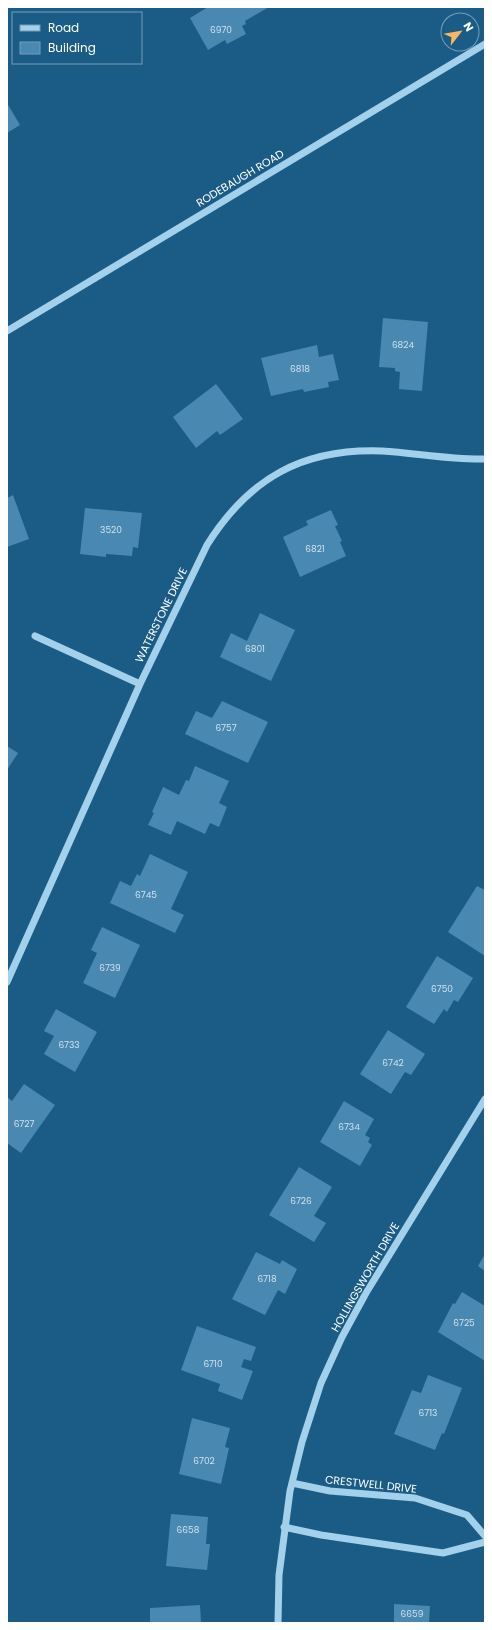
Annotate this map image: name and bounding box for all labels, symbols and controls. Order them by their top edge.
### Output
legend [12,12,142,64]
north arrow [440,12,480,52]
text: Road [48,19,79,36]
text: N [460,19,478,35]
house number: 6970 [210,24,232,36]
text: Building [48,39,96,56]
street label: RODEBAUGH ROAD [193,145,287,211]
house number: 6824 [392,339,414,351]
house number: 6818 [290,363,310,375]
house number: 3520 [100,524,122,536]
house number: 6821 [305,543,325,555]
street label: WATERSTONE DRIVE [131,565,191,665]
house number: 6801 [245,643,265,655]
house number: 6757 [215,722,237,734]
house number: 6745 [135,889,157,901]
house number: 6739 [99,962,121,974]
house number: 6750 [431,983,453,995]
house number: 6733 [58,1039,80,1051]
house number: 6742 [382,1057,404,1069]
house number: 6727 [14,1118,34,1130]
house number: 6734 [338,1121,360,1133]
house number: 6726 [290,1195,312,1207]
street label: HOLLINGSWORTH DRIVE [327,1219,403,1335]
house number: 6718 [257,1273,277,1285]
house number: 6725 [453,1317,475,1329]
house number: 6710 [203,1358,223,1370]
house number: 6713 [419,1407,437,1419]
house number: 6702 [193,1455,215,1467]
street label: CRESTWELL DRIVE [324,1471,418,1497]
house number: 6658 [177,1524,200,1536]
house number: 6659 [401,1608,424,1620]

